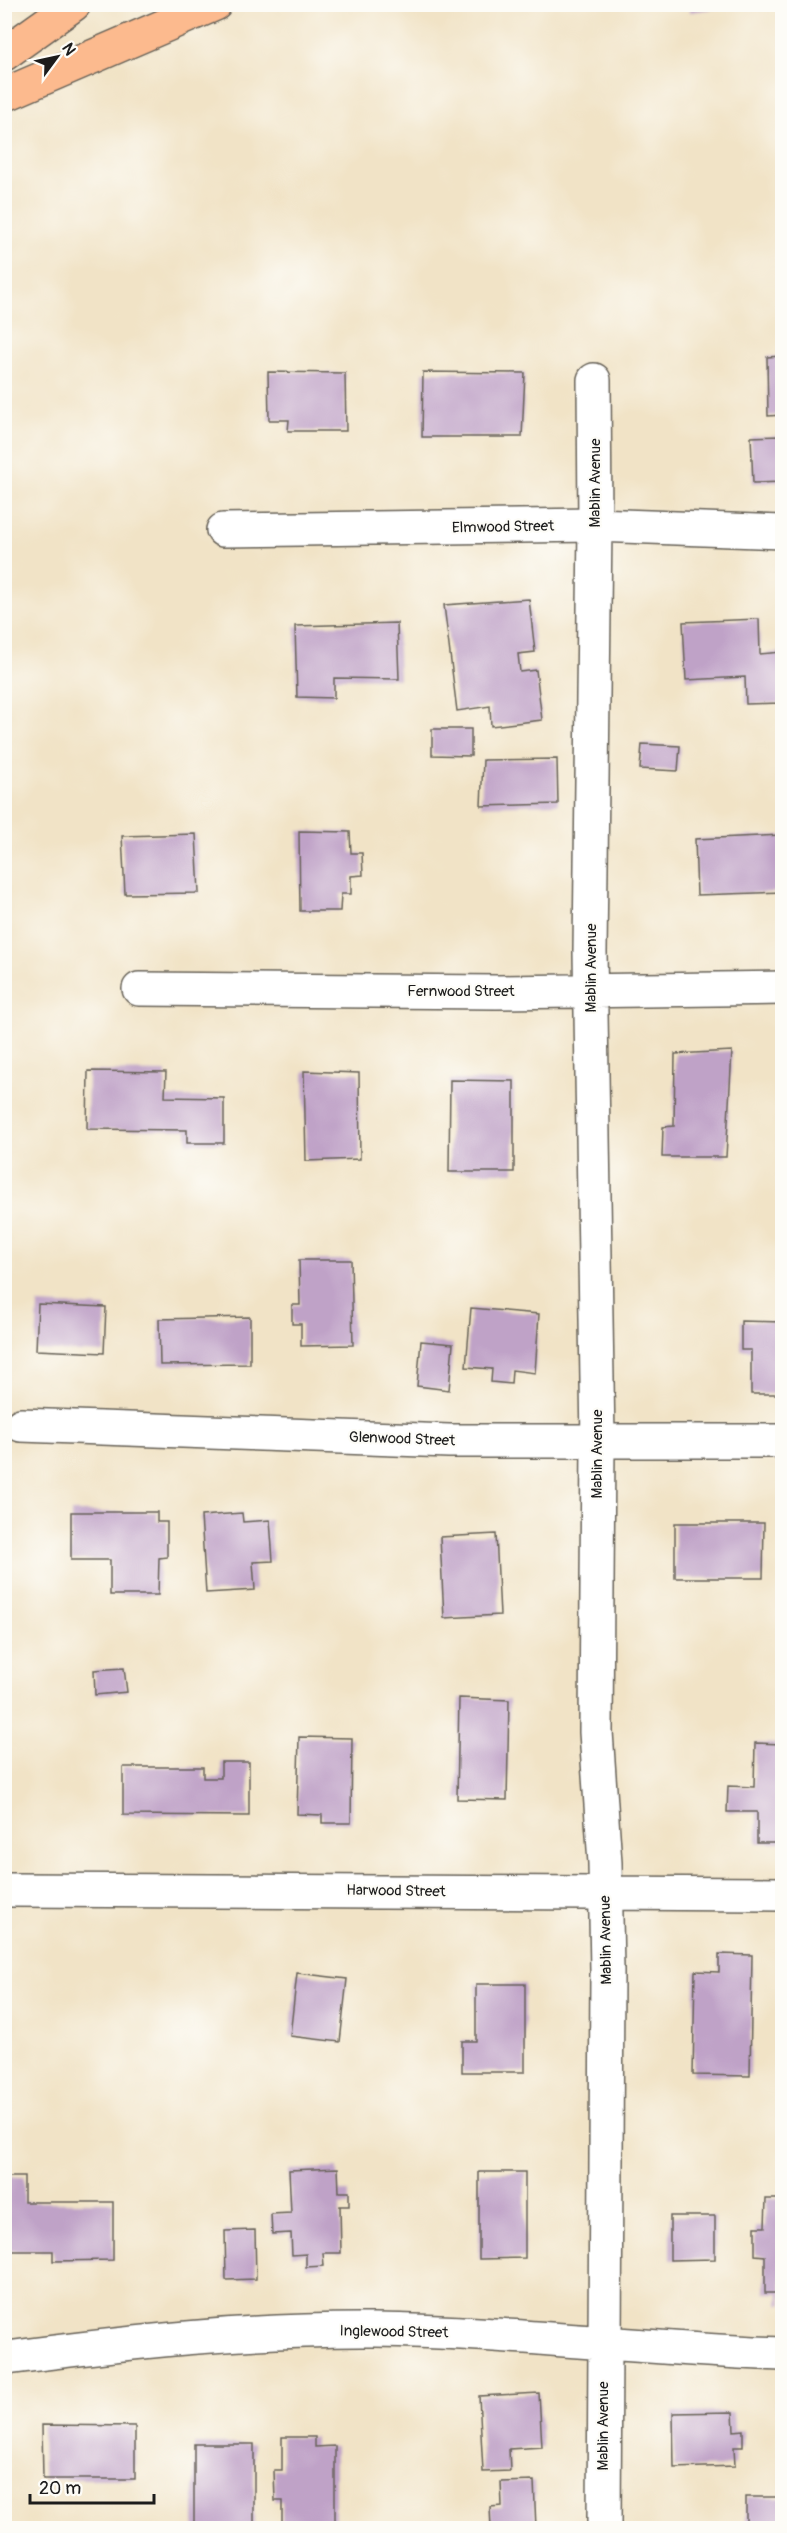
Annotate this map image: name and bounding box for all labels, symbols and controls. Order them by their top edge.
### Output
north arrow [27,27,87,87]
text: N [57,39,80,60]
street label: Mablin Avenue [586,438,605,528]
street label: Elmwood Street [452,517,555,537]
street label: Mablin Avenue [582,923,601,1013]
street label: Fernwood Street [407,982,516,1001]
street label: Mablin Avenue [588,1409,607,1499]
street label: Glenwood Street [348,1428,456,1450]
street label: Harwood Street [346,1881,447,1901]
street label: Mablin Avenue [596,1895,616,1985]
street label: Inglewood Street [339,2322,449,2342]
street label: Mablin Avenue [594,2381,613,2471]
scale bar [30,2467,154,2505]
text: 20 m [39,2477,81,2500]

